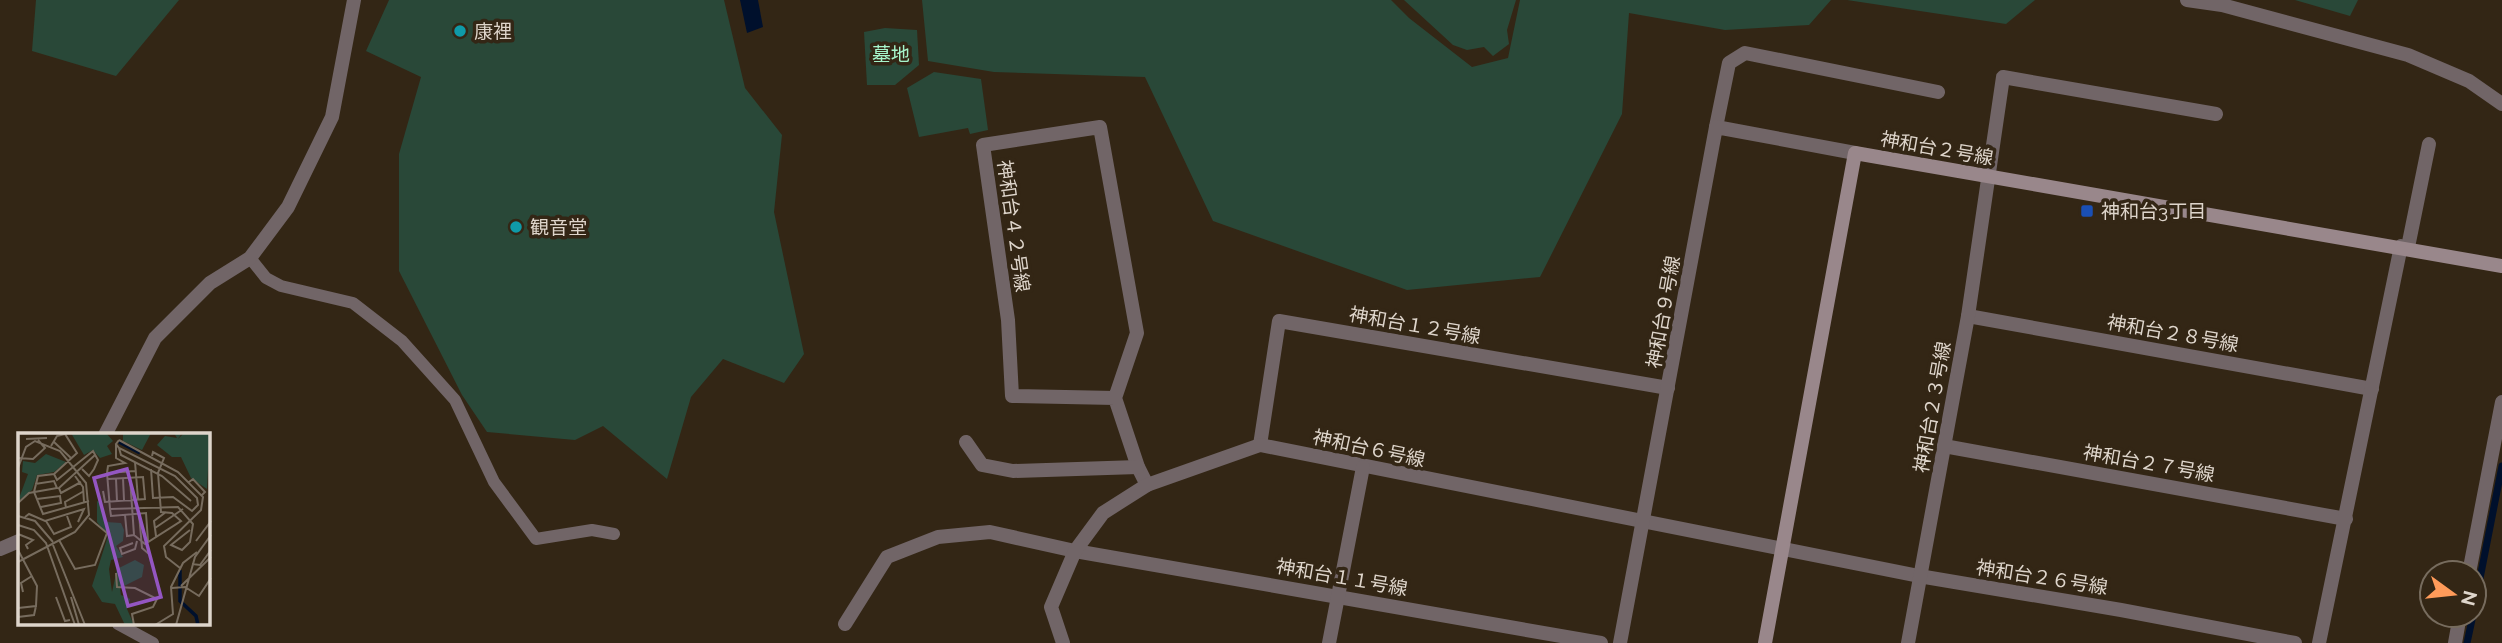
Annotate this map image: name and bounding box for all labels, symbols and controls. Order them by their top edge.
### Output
place label: 康裡 [474,20,512,42]
marker: 康裡 [452,23,468,39]
park label: 墓地 [872,43,910,65]
street label: 神和台２号線 [1879,127,1995,169]
street label: 神和台４２号線 [994,159,1034,293]
place label: 神和台3丁目 [2101,200,2206,222]
marker: 神和台3丁目 [2079,203,2095,219]
place label: 観音堂 [530,216,587,238]
marker: 観音堂 [508,219,524,235]
street label: 神和台９号線 [1642,254,1684,370]
street label: 神和台１２号線 [1348,303,1482,347]
street label: 神和台２８号線 [2106,311,2240,355]
street label: 神和台２３号線 [1910,340,1954,474]
street label: 神和台６号線 [1311,425,1427,471]
inset map [18,433,210,626]
street label: 神和台２７号線 [2082,441,2216,485]
street label: 神和台１１号線 [1275,555,1409,599]
street label: 神和台２６号線 [1975,556,2109,598]
north arrow [2418,559,2488,629]
text: N [2457,589,2482,608]

